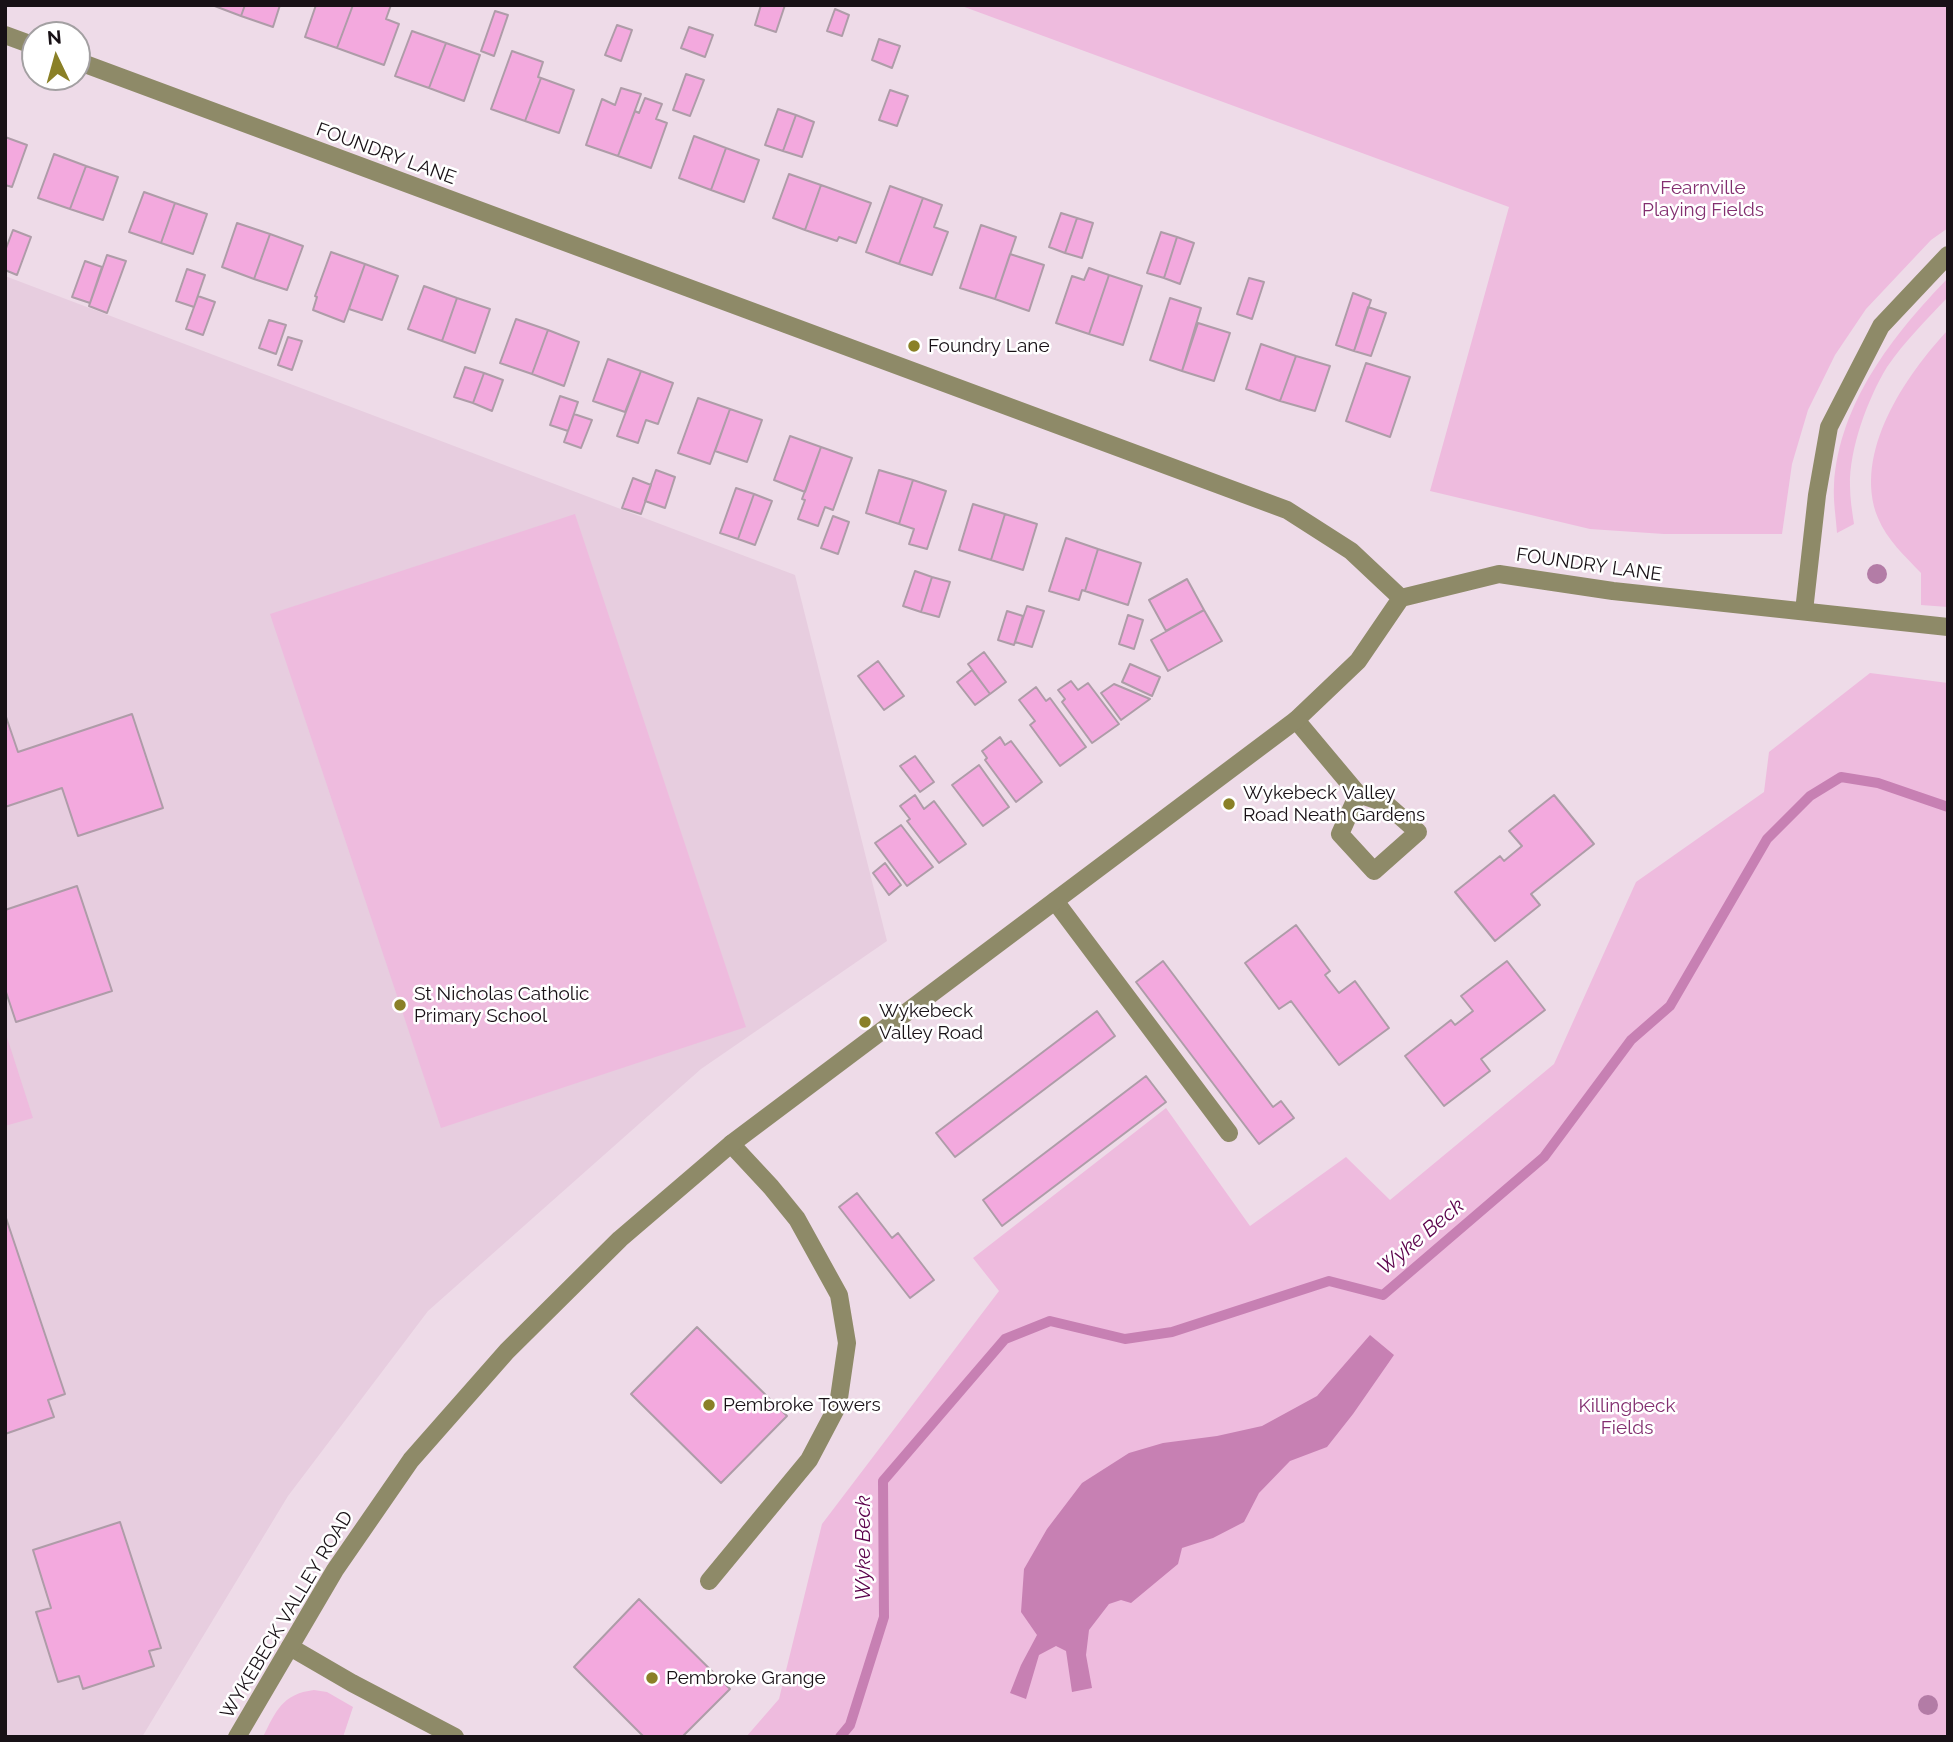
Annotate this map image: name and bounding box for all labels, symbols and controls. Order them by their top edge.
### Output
north arrow [21,21,91,91]
text: N [46,25,63,49]
street label: FOUNDRY LANE [313,118,459,190]
park label: Fearnville Playing Fields [1642,177,1764,221]
place label: Foundry Lane [928,335,1050,357]
marker: Foundry Lane [906,338,922,354]
street label: FOUNDRY LANE [1515,543,1663,587]
place label: Wykebeck Valley Road Neath Gardens [1243,782,1425,826]
marker: Wykebeck Valley Road Neath Gardens [1221,796,1237,812]
place label: St Nicholas Catholic Primary School [414,983,590,1027]
marker: St Nicholas Catholic Primary School [392,997,408,1013]
place label: Wykebeck Valley Road [879,1000,983,1044]
marker: Wykebeck Valley Road [857,1014,873,1030]
water label: Wyke Beck [1372,1193,1470,1281]
place label: Pembroke Towers [723,1394,881,1416]
park label: Killingbeck Fields [1578,1395,1676,1439]
marker: Pembroke Towers [701,1397,717,1413]
water label: Wyke Beck [851,1495,877,1601]
street label: WYKEBECK VALLEY ROAD [216,1507,358,1723]
place label: Pembroke Grange [666,1667,826,1689]
marker: Pembroke Grange [644,1670,660,1686]

